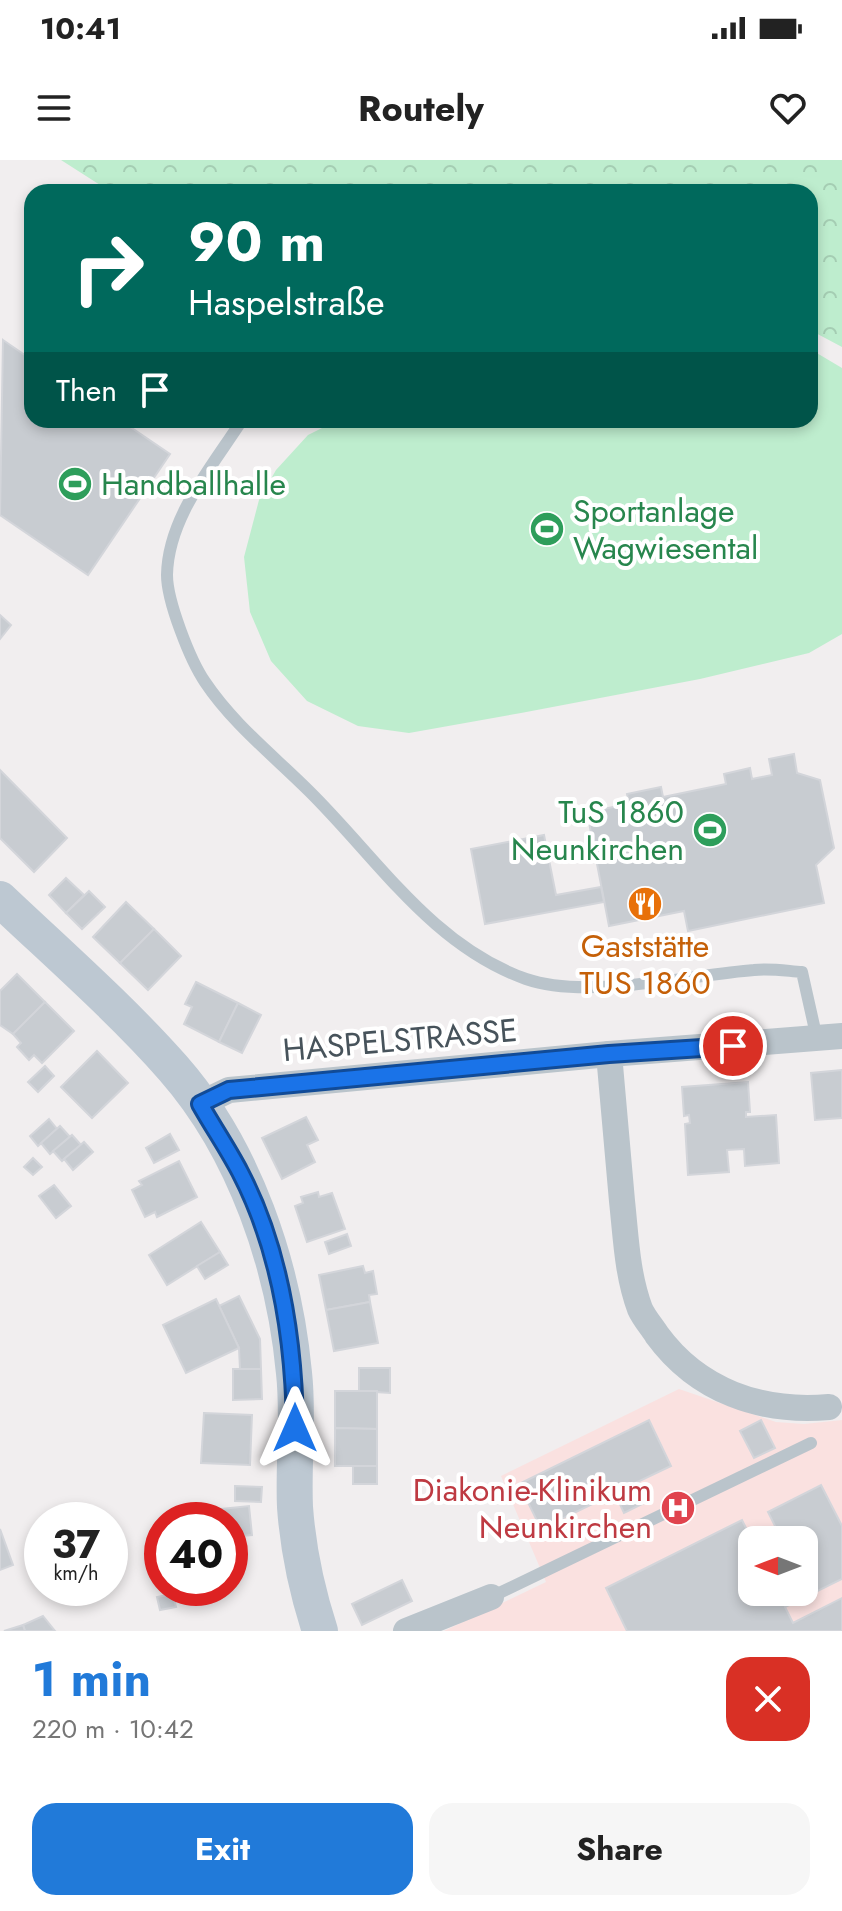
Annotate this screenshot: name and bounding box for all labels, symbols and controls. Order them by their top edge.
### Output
text: 10:41 [40,7,121,50]
text: Routely [358,82,484,134]
icon: menu [32,86,76,130]
icon: heart [766,86,810,130]
text: 90 m [188,201,325,282]
icon: right [56,216,160,320]
text: Haspelstraße [188,276,385,328]
icon: arrive [133,368,177,412]
text: Then [56,369,117,412]
place label: Handballhalle [101,461,286,507]
sports icon: Handballhalle [56,465,94,503]
place label: Sportanlage Wagwiesental [573,488,758,571]
sports icon: Sportanlage Wagwiesental [528,510,566,548]
place label: TuS 1860 Neunkirchen [511,789,684,872]
sports icon: TuS 1860 Neunkirchen [691,811,729,849]
restaurant icon: Gaststätte TUS 1860 [626,885,664,923]
place label: Gaststätte TUS 1860 [579,923,711,1006]
street label: HASPELSTRASSE [281,1007,519,1073]
pin [699,1012,767,1080]
icon: arrive [711,1024,755,1068]
position arrow [253,1386,337,1470]
place label: Diakonie-Klinikum Neunkirchen [413,1467,652,1550]
hospital icon: Diakonie-Klinikum Neunkirchen [659,1489,697,1527]
speed limit sign: 40 [144,1502,248,1606]
text: 37 [52,1515,100,1573]
north arrow [738,1526,818,1606]
map controls [738,1526,818,1606]
text: km/h [53,1559,99,1588]
text: 1 min [32,1645,151,1714]
button: close [726,1657,810,1741]
text: 220 m · 10:42 [32,1710,194,1748]
button: Exit [32,1803,413,1895]
button: Share [429,1803,810,1895]

